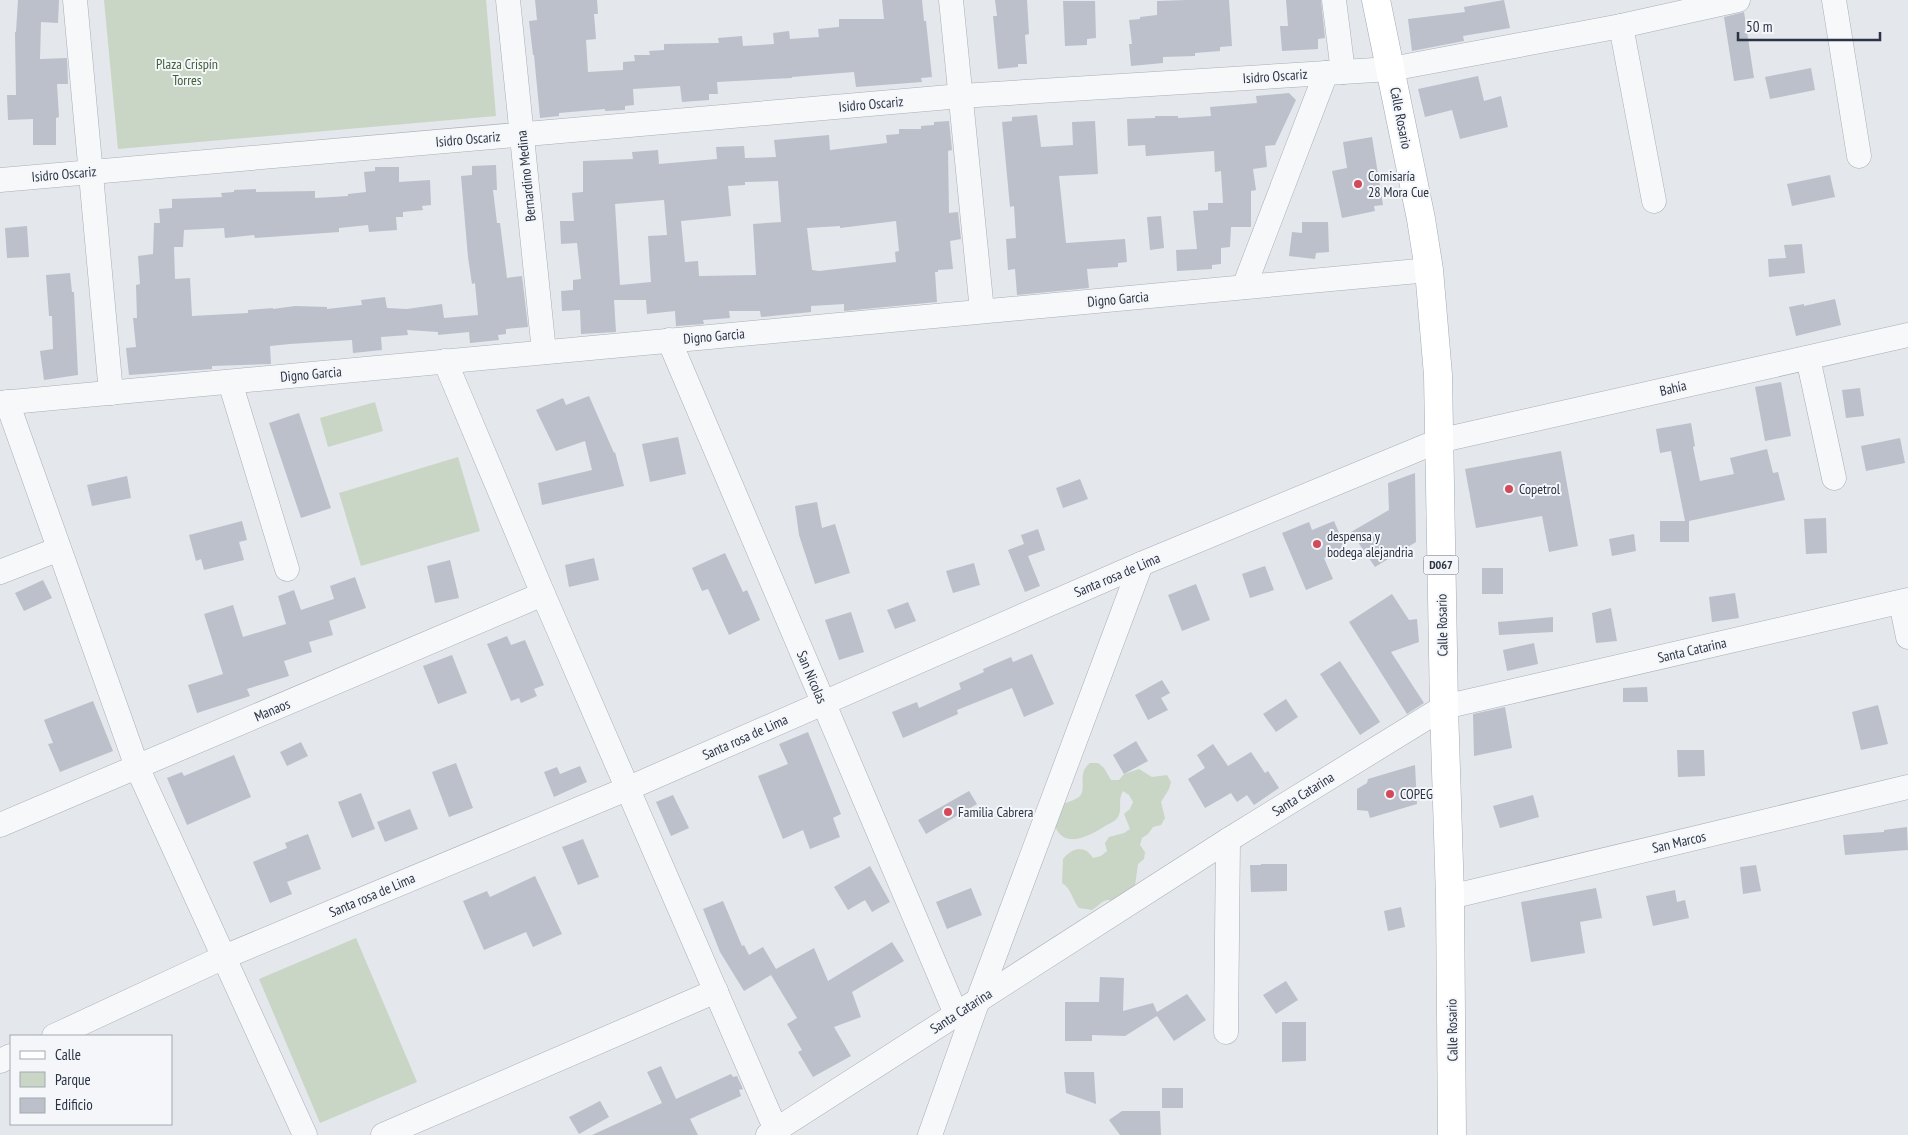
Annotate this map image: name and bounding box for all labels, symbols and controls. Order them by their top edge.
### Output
scale bar [1738,10,1880,42]
text: 50 m [1746,17,1772,36]
park label: Plaza Crispín Torres [156,55,218,89]
street label: Isidro Oscariz [1242,65,1308,87]
street label: Calle Rosario [1386,86,1416,150]
street label: Isidro Oscariz [838,92,904,116]
street label: Isidro Oscariz [435,127,501,151]
street label: Bernardino Medina [512,130,540,222]
street label: Isidro Oscariz [31,162,97,186]
place label: Comisaría 28 Mora Cue [1368,167,1429,201]
marker: Comisaría 28 Mora Cue [1352,178,1364,190]
street label: Digno Garcia [1087,287,1149,311]
street label: Digno Garcia [683,324,745,348]
street label: Digno Garcia [280,362,342,386]
street label: Bahía [1658,376,1688,400]
place label: Copetrol [1519,480,1561,498]
marker: Copetrol [1503,483,1515,495]
place label: despensa y bodega alejandria [1327,527,1413,561]
marker: despensa y bodega alejandria [1311,538,1323,550]
street label: Santa rosa de Lima [1071,549,1163,601]
road number: D067 [1424,556,1458,574]
street label: Calle Rosario [1432,594,1452,656]
street label: Santa Catarina [1656,633,1728,667]
street label: San Nicolas [793,648,831,706]
street label: Manaos [251,694,293,726]
street label: Santa rosa de Lima [699,710,791,764]
street label: Santa Catarina [1269,768,1337,820]
place label: COPEG [1400,785,1433,803]
marker: COPEG [1384,788,1396,800]
place label: Familia Cabrera [958,803,1033,821]
marker: Familia Cabrera [942,806,954,818]
street label: San Marcos [1650,827,1708,857]
street label: Santa rosa de Lima [326,869,418,921]
street label: Santa Catarina [927,984,995,1038]
street label: Calle Rosario [1442,999,1462,1061]
legend [10,1035,172,1125]
text: Calle [55,1045,81,1064]
text: Parque [55,1070,91,1089]
text: Edificio [55,1095,93,1114]

